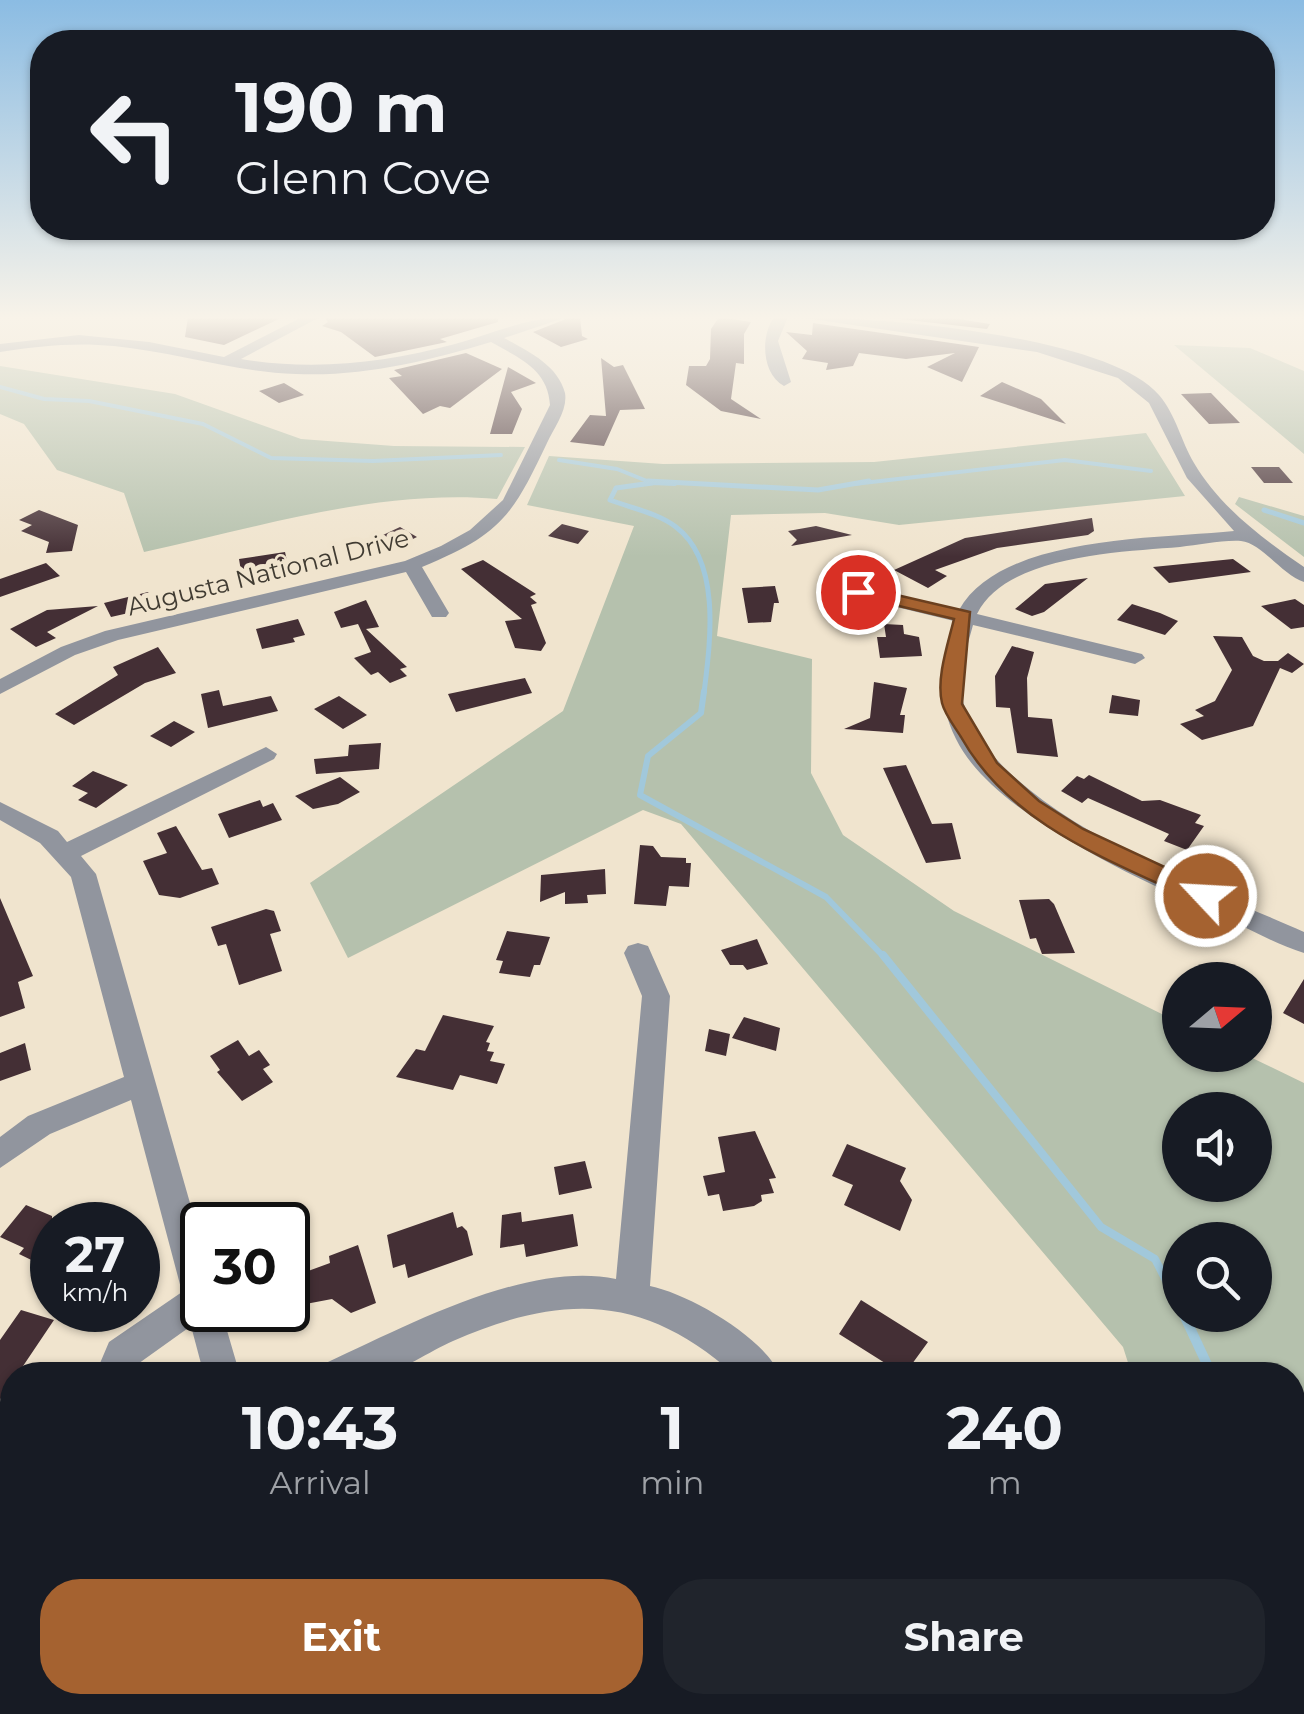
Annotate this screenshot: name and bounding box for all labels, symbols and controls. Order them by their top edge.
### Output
text: 190 m [235,64,448,150]
icon: left [70,70,200,200]
text: Glenn Cove [235,150,491,205]
street label: Augusta National Drive [124,522,412,622]
pin [816,550,901,635]
icon: arrive [831,565,886,620]
position arrow [1154,844,1258,948]
north arrow [1162,962,1272,1072]
map controls [1162,962,1272,1332]
button: sound [1162,1092,1272,1202]
speed limit sign: 30 [180,1202,310,1332]
button: search [1162,1222,1272,1332]
text: 27 [65,1224,125,1285]
text: km/h [62,1277,128,1307]
text: 10:43 [242,1391,398,1464]
text: 1 [661,1391,684,1464]
text: 240 [946,1391,1063,1464]
text: Arrival [270,1463,371,1502]
text: min [640,1463,704,1502]
text: m [988,1463,1022,1502]
button: Exit [40,1579,643,1694]
button: Share [663,1579,1265,1694]

